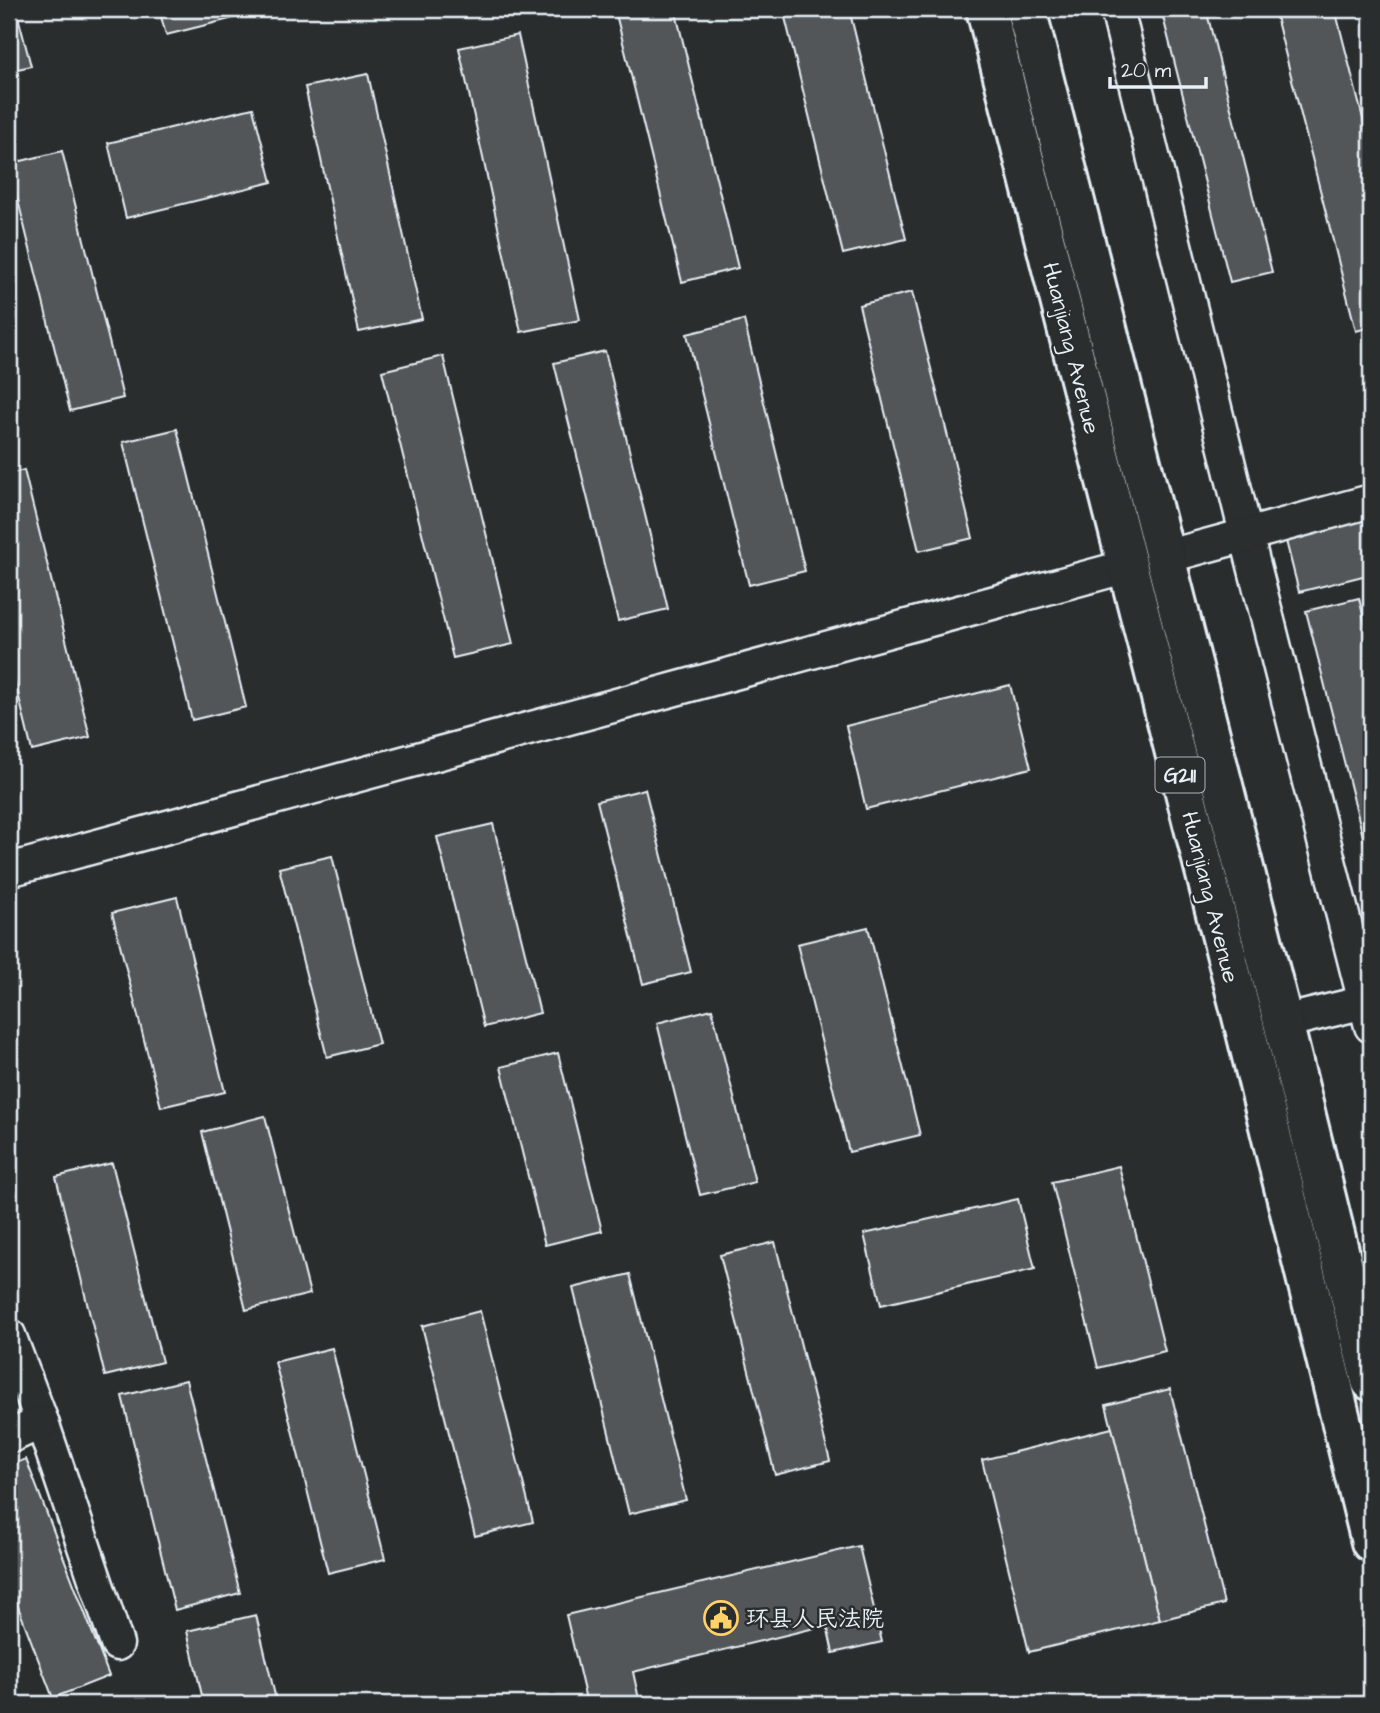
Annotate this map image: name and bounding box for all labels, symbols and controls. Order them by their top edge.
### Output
scale bar [1110,46,1207,90]
text: 20 m [1121,56,1172,85]
street label: Huanjiang Avenue [1033,259,1108,437]
road number: G211 [1156,758,1204,792]
street label: Huanjiang Avenue [1172,808,1247,986]
public building icon: 环县人民法院 [702,1599,740,1637]
place label: 环县人民法院 [746,1603,884,1635]

